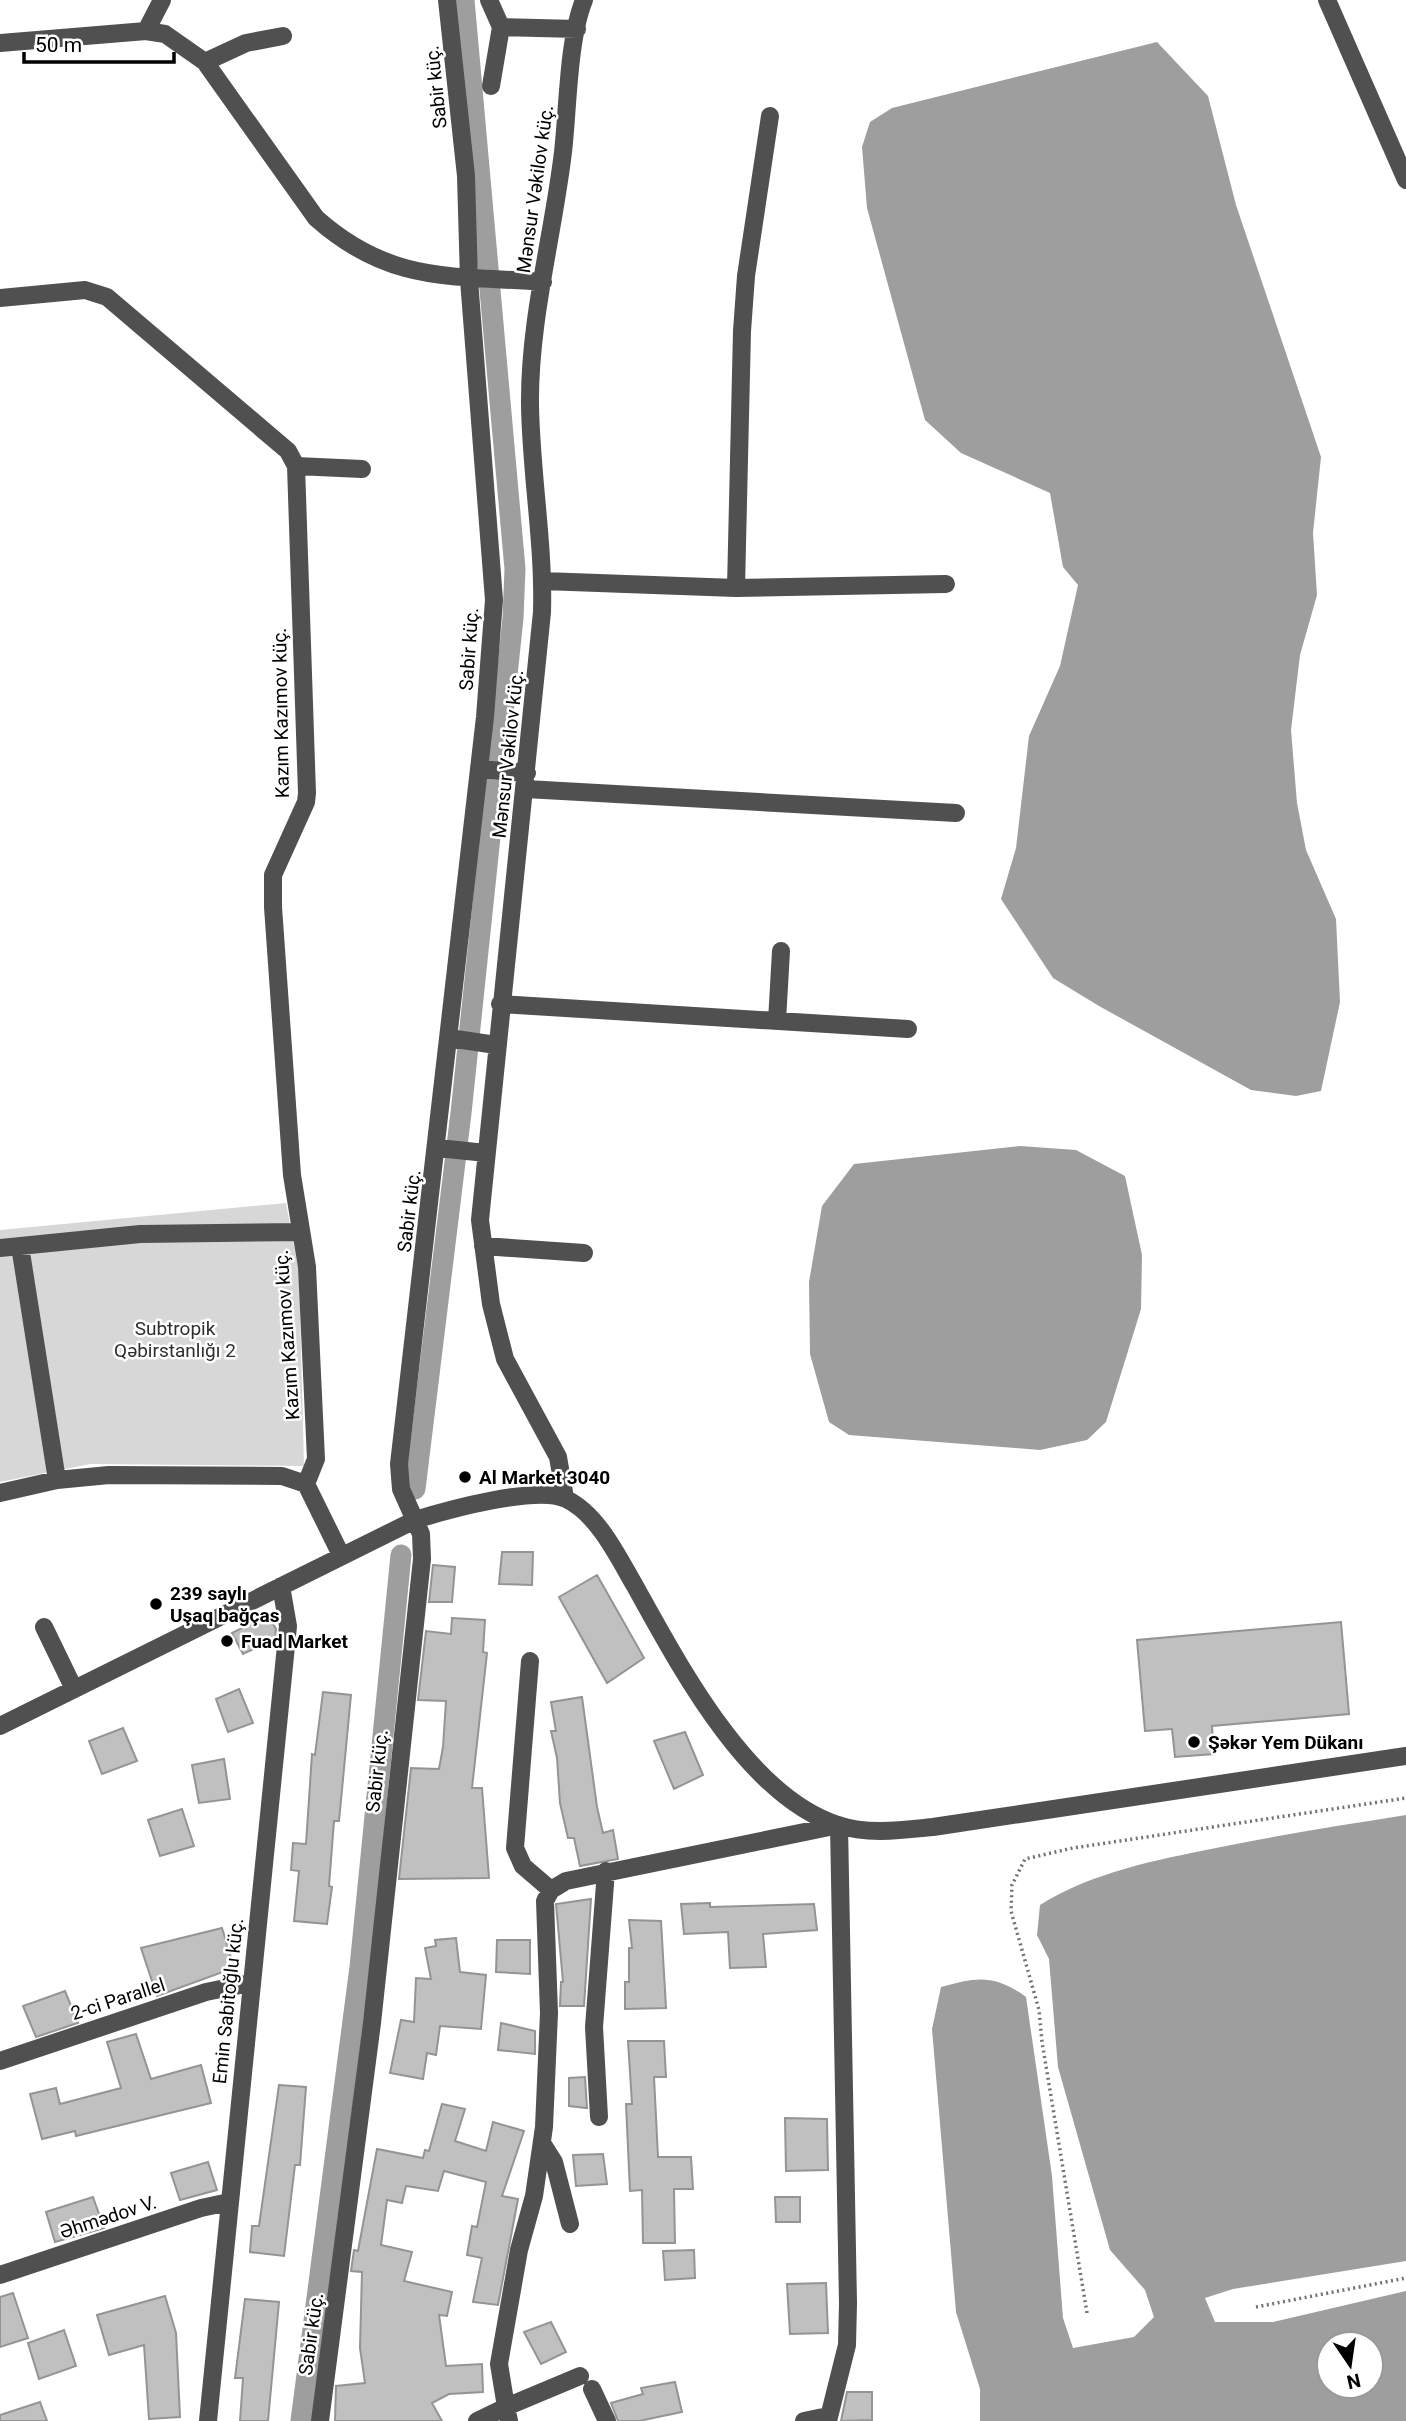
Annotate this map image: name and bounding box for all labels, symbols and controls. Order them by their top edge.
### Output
scale bar [24,21,175,65]
text: 50 m [35,33,82,57]
street label: Sabir küç. [420,44,452,130]
street label: Mənsur Vəkilov küç. [512,104,558,274]
street label: Sabir küç. [455,607,483,691]
street label: Kazım Kazımov küç. [268,628,294,798]
street label: Mənsur Vəkilov küç. [488,669,528,839]
street label: Sabir küç. [393,1168,425,1254]
street label: Kazım Kazımov küç. [270,1249,304,1421]
park label: Subtropik Qəbirstanlığı 2 [114,1317,236,1362]
place label: Al Market 3040 [479,1466,610,1489]
marker: Al Market 3040 [457,1469,473,1485]
place label: 239 saylı Uşaq bağças [170,1582,280,1627]
marker: 239 saylı Uşaq bağças [148,1596,164,1612]
place label: Fuad Market [241,1630,348,1653]
marker: Fuad Market [219,1633,235,1649]
street label: Sabir küç. [361,1728,393,1814]
place label: Şəkər Yem Dükanı [1208,1731,1363,1754]
marker: Şəkər Yem Dükanı [1186,1734,1202,1750]
street label: Emin Sabitoğlu küç. [208,1917,248,2085]
street label: 2-ci Parallel [68,1973,168,2025]
street label: Əhmədov V. [57,2191,159,2243]
street label: Sabir küç. [294,2291,328,2377]
north arrow [1315,2330,1385,2400]
text: N [1345,2368,1363,2394]

